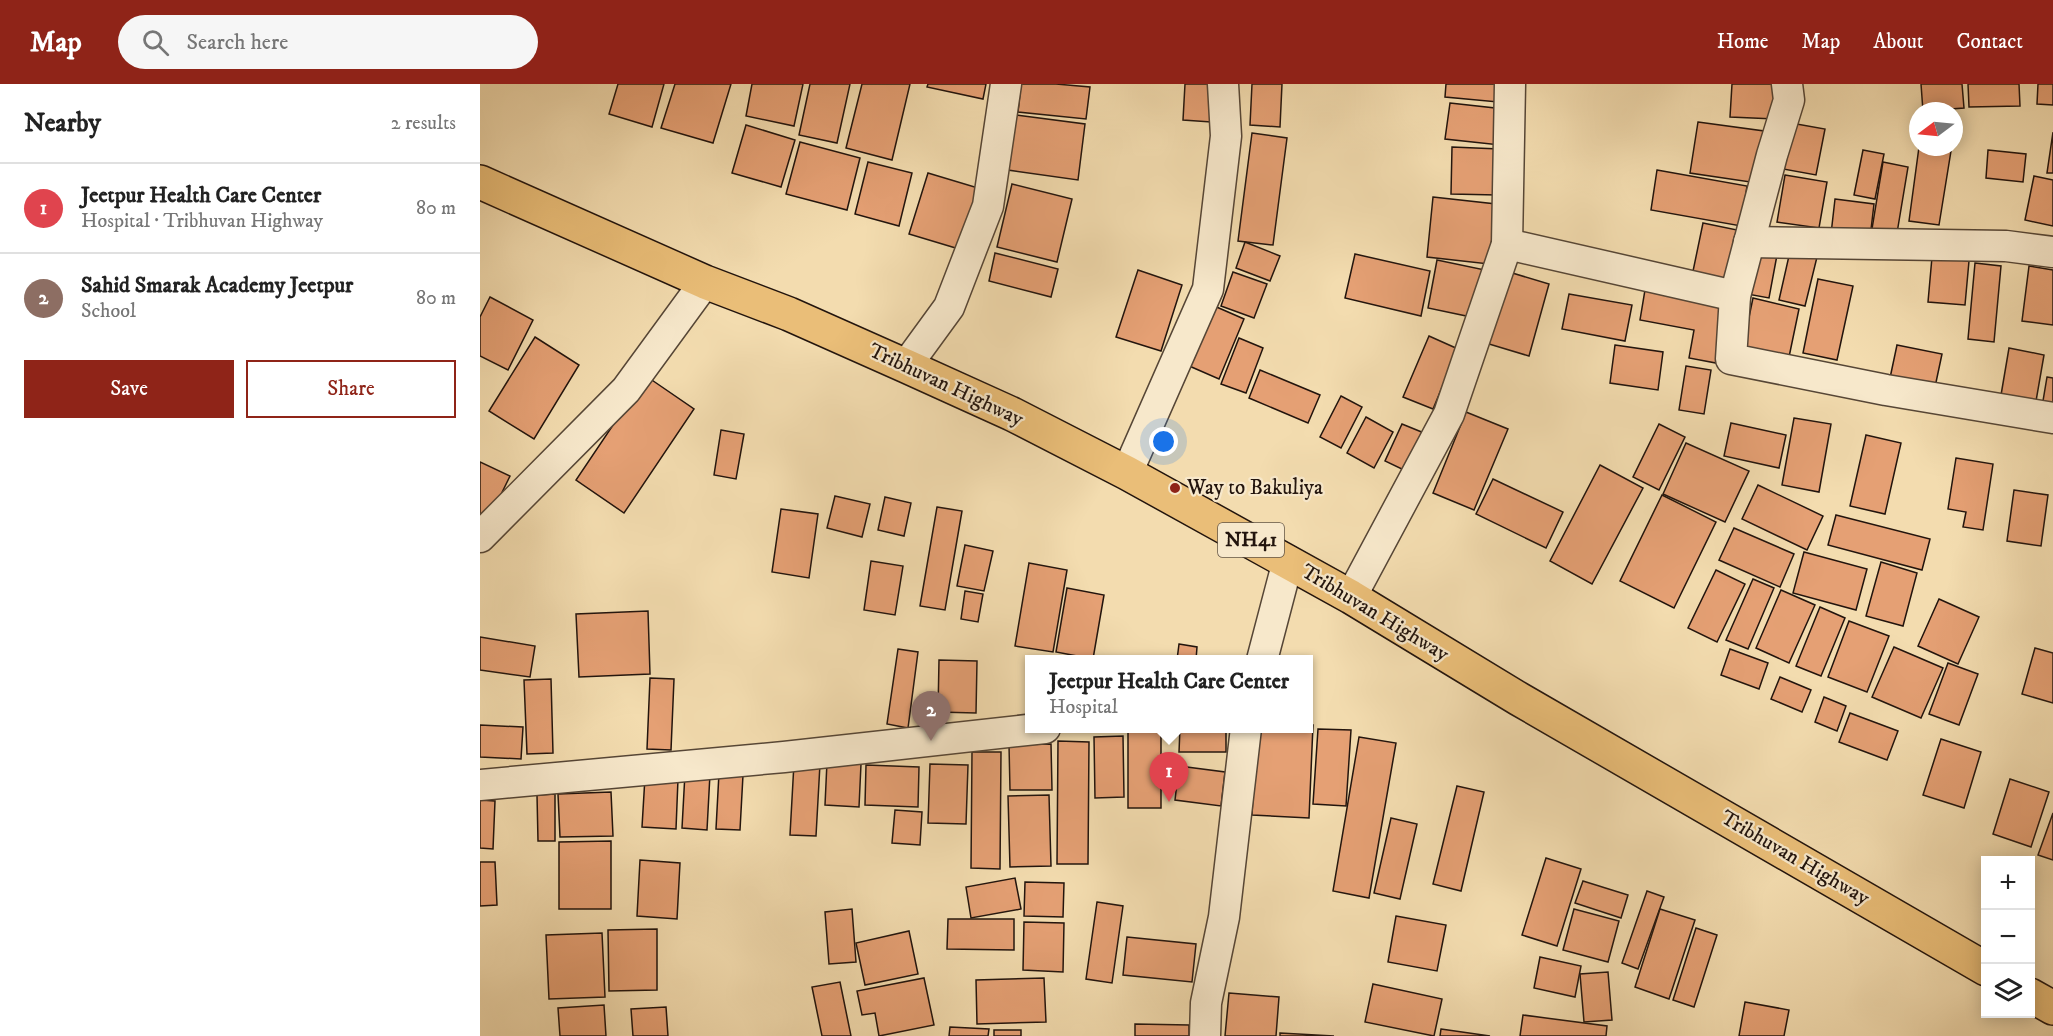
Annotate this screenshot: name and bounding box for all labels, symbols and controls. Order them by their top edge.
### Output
search box [118,15,538,69]
text: Map [30,25,82,60]
icon: search [139,26,172,59]
text: Search here [187,29,288,56]
text: Home [1717,29,1769,55]
text: Map [1802,29,1840,55]
text: About [1873,29,1924,55]
text: Contact [1957,29,2023,55]
north arrow [1909,102,1963,156]
text: Nearby [24,107,101,140]
text: 2 results [391,111,456,136]
text: Jeetpur Health Care Center [81,182,321,209]
text: 1 [40,196,47,221]
text: 80 m [416,196,456,221]
text: Hospital · Tribhuvan Highway [81,209,323,234]
text: Sahid Smarak Academy Jeetpur [81,272,353,299]
text: 2 [39,286,48,311]
text: 80 m [416,286,456,311]
text: School [81,299,136,324]
street label: Tribhuvan Highway [865,338,1028,433]
button: Save [24,360,234,418]
button: Share [246,360,456,418]
your location [1149,427,1178,456]
place label: Way to Bakuliya [1186,475,1323,501]
marker: Way to Bakuliya [1168,481,1182,495]
road number: NH41 [1218,523,1284,557]
street label: Tribhuvan Highway [1296,559,1454,668]
popup [1025,655,1313,733]
text: Jeetpur Health Care Center [1049,668,1289,695]
pin: 2 [912,692,950,741]
text: Hospital [1049,695,1118,720]
pin: 1 [1150,752,1188,802]
street label: Tribhuvan Highway [1716,805,1875,912]
map controls [1981,856,2035,1018]
button: + [1981,856,2035,910]
button: − [1981,910,2035,964]
button: layers [1981,964,2035,1018]

